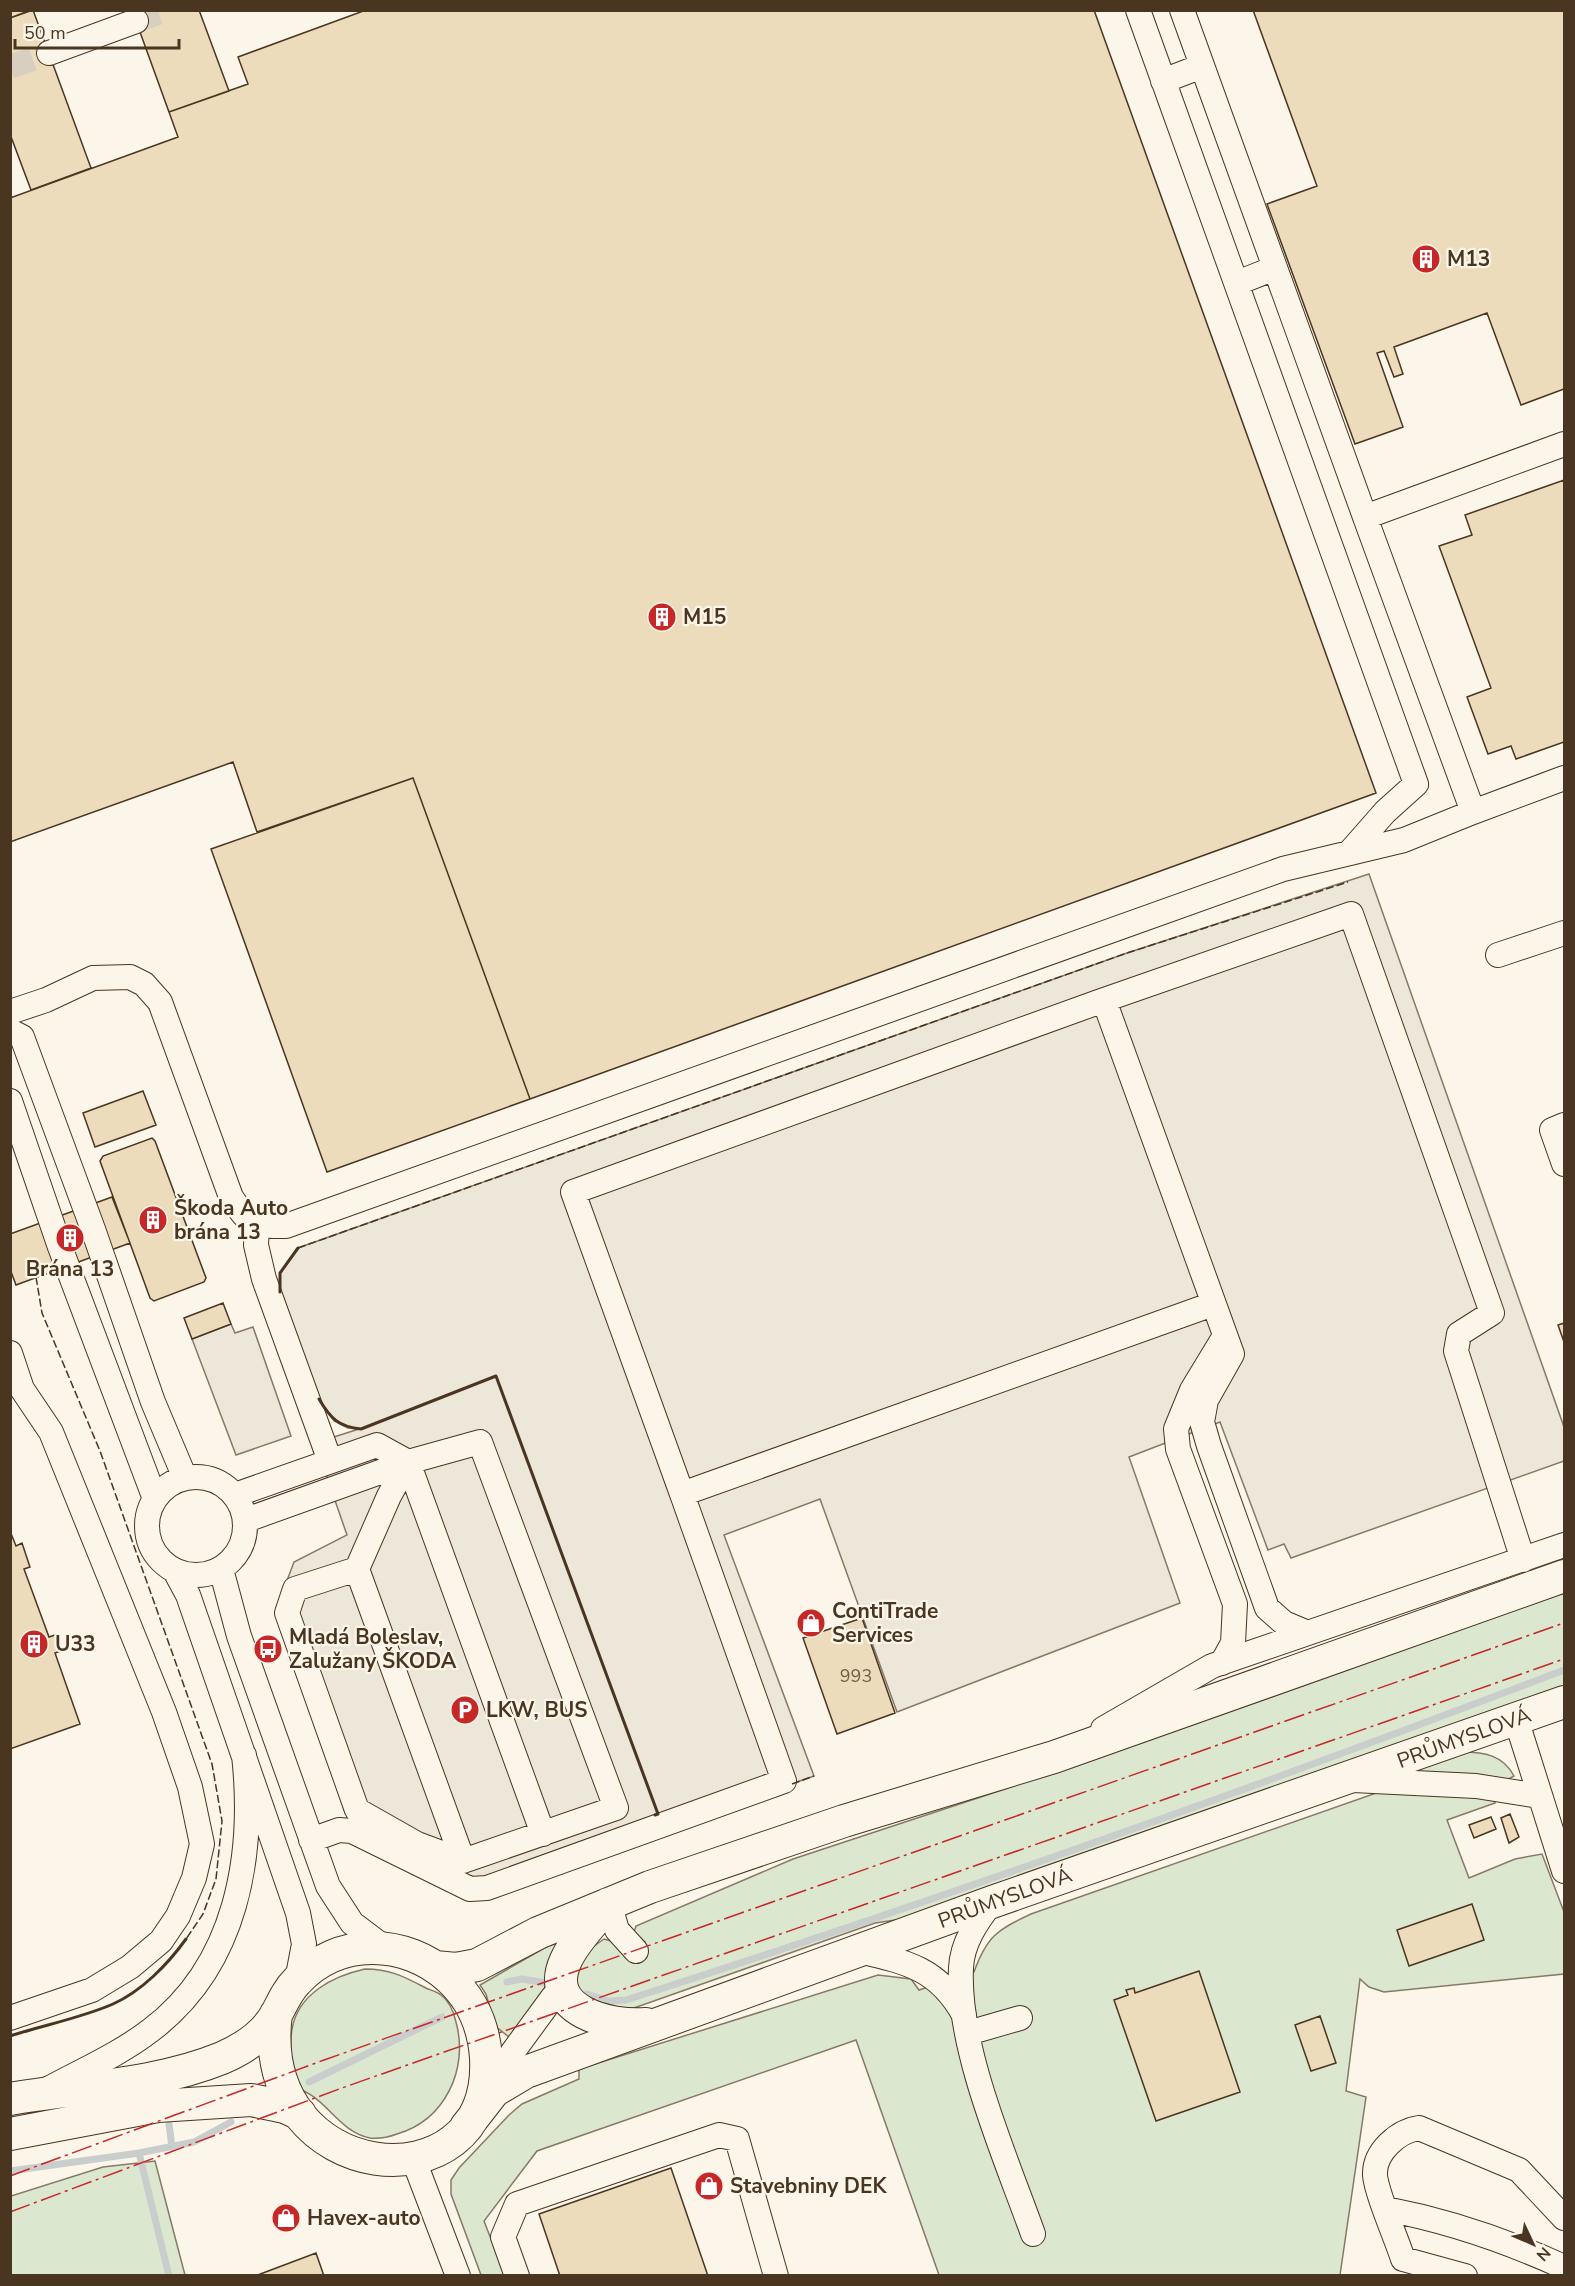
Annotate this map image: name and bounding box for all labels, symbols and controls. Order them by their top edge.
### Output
scale bar [15,12,178,50]
text: 50 m [24,21,66,45]
building icon: M13 [1410,243,1442,275]
place label: M13 [1447,245,1490,273]
building icon: M15 [646,601,678,633]
place label: M15 [683,603,726,631]
place label: Škoda Auto brána 13 [174,1194,288,1246]
building icon: Škoda Auto brána 13 [137,1204,169,1236]
building icon: Brána 13 [54,1222,86,1254]
place label: Brána 13 [26,1255,114,1283]
place label: ContiTrade Services [832,1597,938,1649]
shop icon: ContiTrade Services [795,1607,827,1639]
place label: Mladá Boleslav, Zalužany ŠKODA [289,1623,457,1675]
building icon: U33 [18,1628,50,1660]
place label: U33 [55,1630,96,1658]
bus stop icon: Mladá Boleslav, Zalužany ŠKODA [252,1633,284,1665]
house number: 993 [840,1664,872,1688]
parking icon: LKW, BUS [449,1694,481,1726]
place label: LKW, BUS [486,1696,588,1724]
street label: PRŮMYSLOVÁ [1393,1700,1535,1775]
street label: PRŮMYSLOVÁ [934,1860,1076,1935]
shop icon: Stavebniny DEK [693,2170,725,2202]
place label: Stavebniny DEK [730,2172,888,2200]
shop icon: Havex-auto [270,2202,302,2234]
place label: Havex-auto [307,2204,421,2232]
north arrow [1503,2214,1563,2274]
text: N [1531,2242,1555,2266]

